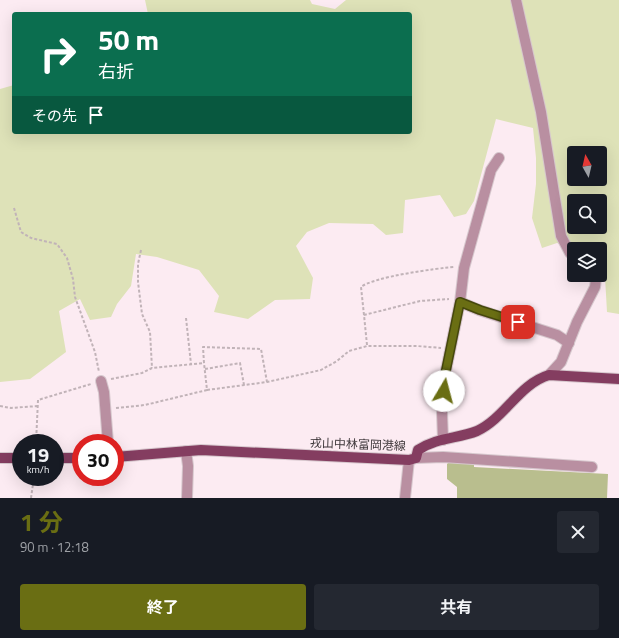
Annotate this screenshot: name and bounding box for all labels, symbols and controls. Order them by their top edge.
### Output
text: 50 m [98,18,159,61]
icon: right [32,28,84,80]
text: 右折 [98,58,134,85]
text: その先 [32,104,77,127]
icon: arrive [85,104,107,126]
north arrow [567,146,607,186]
map controls [567,146,607,282]
button: search [567,194,607,234]
button: layers [567,242,607,282]
pin [501,305,535,339]
icon: arrive [507,311,529,333]
position arrow [423,370,465,412]
street label: 戎山中林富岡港線 [310,433,406,455]
speed limit sign: 30 [72,434,124,486]
text: 19 [27,439,49,470]
text: km/h [27,462,49,477]
text: 1 分 [20,504,63,540]
button: close [557,511,599,553]
text: 90 m · 12:18 [20,537,89,557]
button: 終了 [20,584,306,630]
button: 共有 [314,584,599,630]

